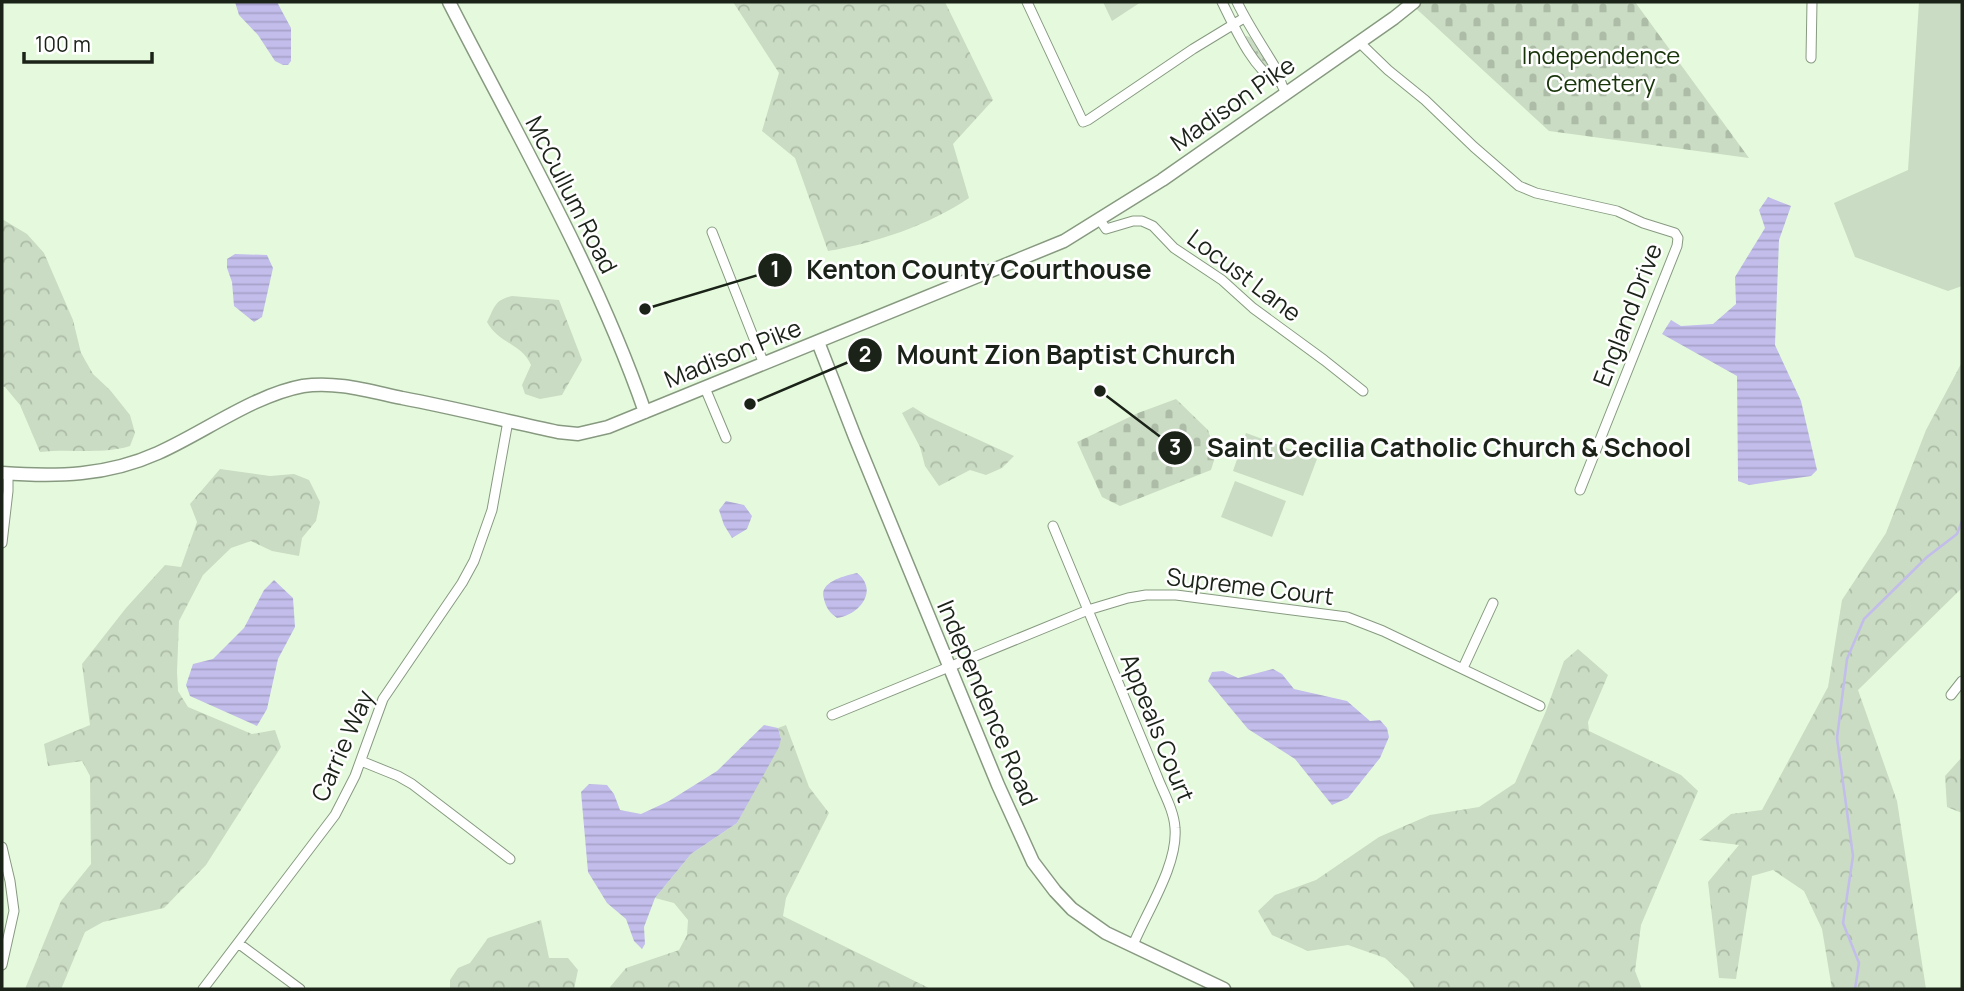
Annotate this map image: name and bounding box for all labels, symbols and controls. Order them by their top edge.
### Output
scale bar [24,21,152,65]
text: 100 m [35,30,91,58]
park label: Independence Cemetery [1522,38,1680,99]
street label: Madison Pike [1163,48,1301,158]
street label: McCullum Road [519,110,626,279]
street label: Locust Lane [1181,221,1309,329]
street label: England Drive [1584,238,1669,391]
callout: Kenton County Courthouse [758,246,1166,293]
text: Kenton County Courthouse [806,251,1152,287]
text: 1 [770,255,780,283]
street label: Madison Pike [659,310,806,395]
callout: Mount Zion Baptist Church [848,331,1250,378]
text: Mount Zion Baptist Church [897,336,1235,372]
text: 2 [859,340,871,368]
callout: Saint Cecilia Catholic Church & School [1158,424,1706,471]
text: Saint Cecilia Catholic Church & School [1207,429,1691,465]
text: 3 [1169,433,1181,461]
street label: Supreme Court [1165,559,1336,612]
street label: Independence Road [930,595,1047,810]
street label: Appeals Court [1114,648,1203,807]
street label: Carrie Way [302,684,381,806]

